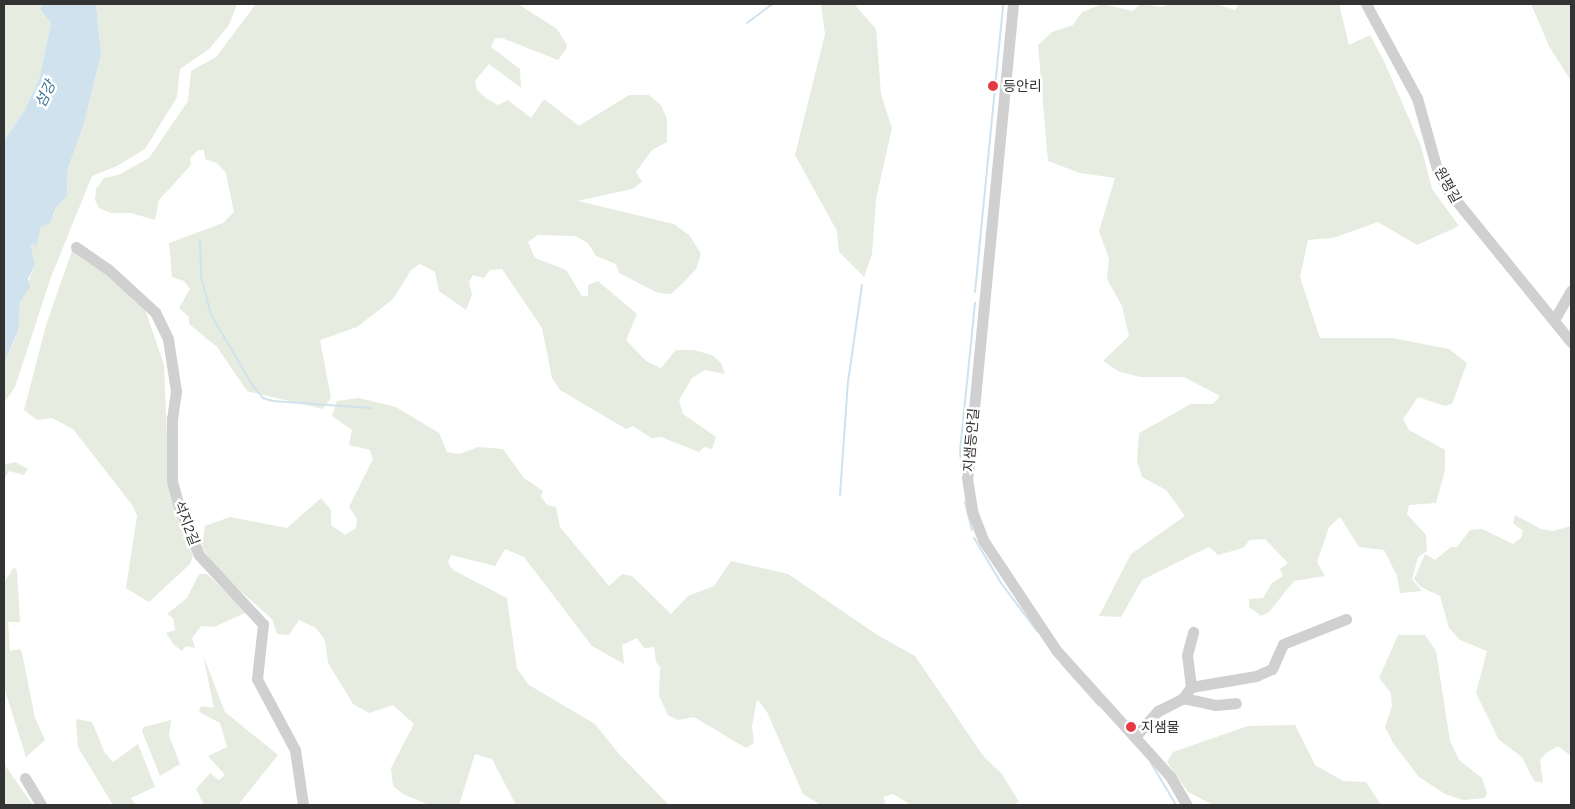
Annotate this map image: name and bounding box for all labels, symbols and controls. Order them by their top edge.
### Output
water label: 섬강 [31,78,59,110]
place label: 등안리 [1003,78,1042,94]
marker: 등안리 [987,80,999,92]
street label: 원평길 [1431,164,1465,206]
street label: 지샘등안길 [960,407,982,473]
street label: 석지2길 [171,498,203,548]
place label: 지샘물 [1141,719,1180,735]
marker: 지샘물 [1125,721,1137,733]

